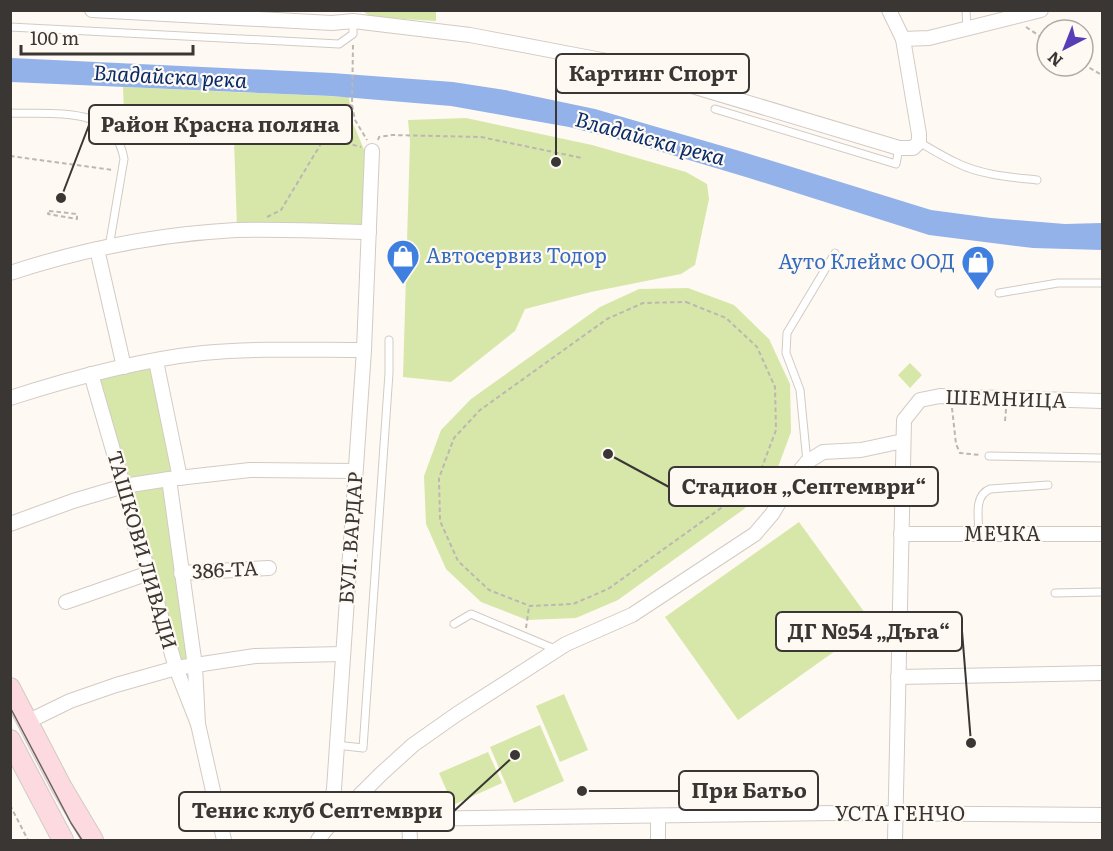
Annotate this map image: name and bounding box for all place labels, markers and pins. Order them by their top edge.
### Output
callout: Картинг Спорт [556,54,749,93]
callout: Район Красна поляна [89,105,352,144]
shop icon: Автосервиз Тодор [385,238,421,285]
place label: Автосервиз Тодор [426,239,607,269]
shop icon: Ауто Клеймс ООД [960,244,996,291]
place label: Ауто Клеймс ООД [778,245,955,275]
callout: Стадион „Септември“ [669,467,938,506]
callout: ДГ №54 „Дъга“ [776,612,962,651]
callout: При Батьо [679,771,818,810]
callout: Тенис клуб Септември [179,792,454,831]

